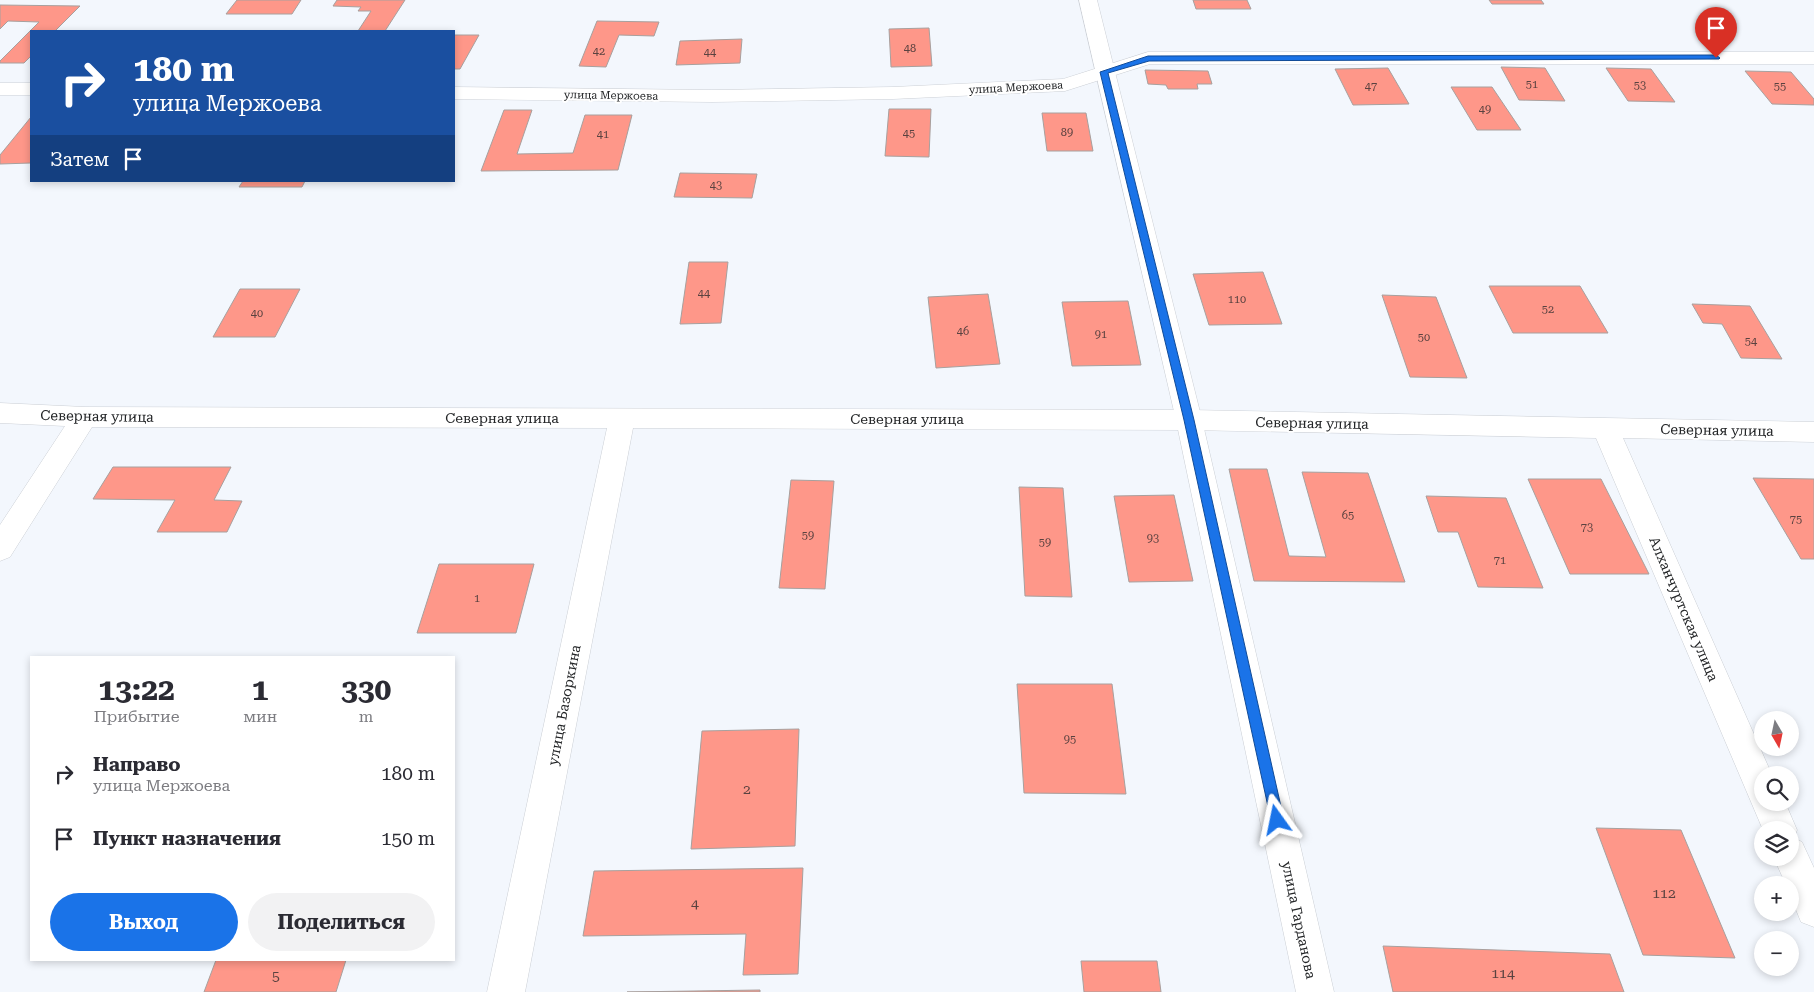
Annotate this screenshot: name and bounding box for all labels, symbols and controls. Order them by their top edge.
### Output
pin [1695,7,1737,58]
icon: arrive [1702,14,1730,42]
house number: 48 [904,42,916,55]
house number: 42 [593,45,605,58]
house number: 44 [704,46,717,59]
text: 180 m [133,49,234,90]
icon: right [50,50,115,115]
house number: 51 [1526,78,1538,91]
street label: улица Мержоева [969,79,1064,96]
house number: 53 [1634,79,1646,92]
house number: 47 [1365,80,1377,93]
house number: 55 [1774,80,1786,93]
street label: улица Мержоева [564,88,658,103]
text: улица Мержоева [133,91,322,116]
house number: 49 [1479,103,1491,116]
house number: 89 [1061,126,1073,139]
house number: 45 [903,127,915,140]
house number: 41 [597,128,609,141]
icon: arrive [119,145,147,173]
text: Затем [50,148,109,171]
house number: 43 [710,179,722,192]
house number: 44 [698,287,711,300]
house number: 110 [1228,293,1246,306]
house number: 52 [1542,303,1554,316]
house number: 40 [251,307,263,320]
house number: 46 [957,325,969,338]
house number: 91 [1095,328,1107,341]
house number: 50 [1418,331,1430,344]
house number: 54 [1745,335,1758,348]
street label: Северная улица [40,407,154,425]
street label: Северная улица [445,410,559,426]
street label: Северная улица [850,411,964,427]
street label: Северная улица [1255,414,1369,432]
street label: Северная улица [1660,421,1774,439]
house number: 65 [1342,509,1354,522]
house number: 75 [1790,513,1802,526]
house number: 73 [1581,521,1593,534]
house number: 59 [802,529,814,542]
house number: 93 [1147,532,1159,545]
street label: Алханчуртская улица [1646,534,1722,684]
house number: 59 [1039,536,1051,549]
house number: 71 [1494,554,1506,567]
house number: 1 [474,592,480,605]
street label: улица Базоркина [544,643,584,767]
text: 13:22 [98,672,175,707]
text: 1 [252,672,269,707]
text: 330 [341,672,391,707]
text: Прибытие [94,707,179,726]
text: мин [243,707,277,726]
text: m [359,707,373,726]
north arrow [1754,711,1799,756]
map controls [1754,711,1799,976]
house number: 95 [1064,733,1076,746]
text: Направо [93,753,180,776]
icon: right [50,760,78,788]
text: 180 m [381,762,435,785]
button: search [1754,766,1799,811]
text: улица Мержоева [93,776,230,795]
house number: 2 [743,781,751,797]
position arrow [1250,793,1302,845]
button: layers [1754,821,1799,866]
icon: arrive [50,825,78,853]
text: Пункт назначения [93,827,281,850]
text: 150 m [381,827,435,850]
street label: улица Гарданова [1279,860,1319,981]
button: + [1754,876,1799,921]
house number: 112 [1652,885,1676,901]
button: Выход [50,893,238,951]
button: Поделиться [248,893,435,951]
house number: 4 [691,895,699,911]
button: − [1754,931,1799,976]
house number: 114 [1491,965,1515,981]
house number: 5 [272,968,280,984]

